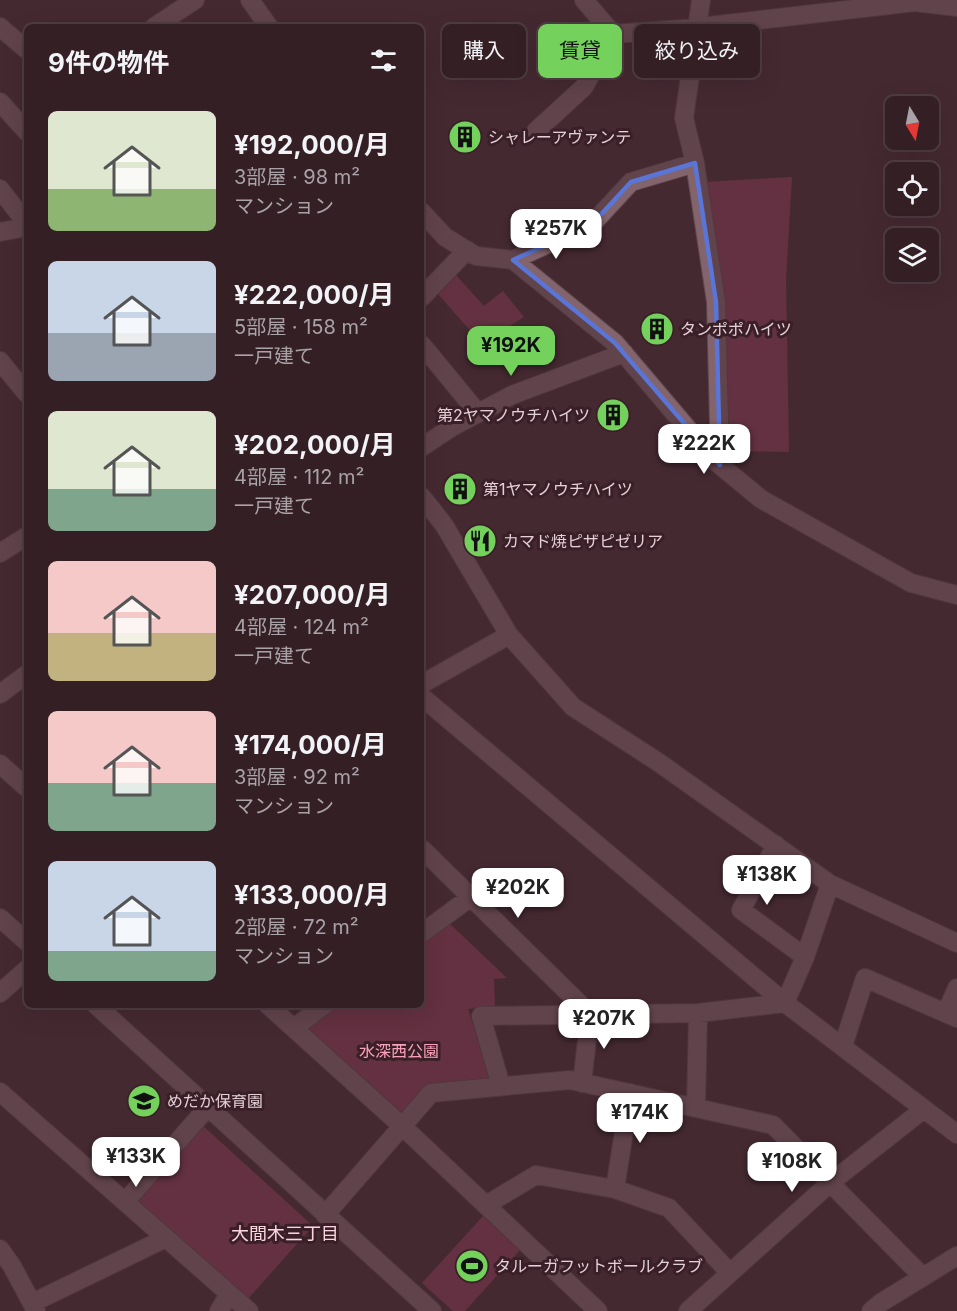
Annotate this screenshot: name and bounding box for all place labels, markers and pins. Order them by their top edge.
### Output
building icon: シャレーアヴァンテ [447,119,483,155]
place label: シャレーアヴァンテ [488,127,631,147]
pin: ¥257K [514,209,598,260]
building icon: タンポポハイツ [639,311,675,347]
place label: タンポポハイツ [680,319,792,339]
pin: ¥192K [469,326,553,377]
building icon: 第2ヤマノウチハイツ [595,397,631,433]
place label: 第2ヤマノウチハイツ [437,405,590,425]
pin: ¥222K [662,424,746,475]
building icon: 第1ヤマノウチハイツ [442,471,478,507]
place label: 第1ヤマノウチハイツ [483,479,633,499]
restaurant icon: カマド焼ピザピゼリア [462,523,498,559]
place label: カマド焼ピザピゼリア [503,531,663,551]
pin: ¥138K [725,855,809,906]
pin: ¥202K [476,868,560,919]
pin: ¥207K [562,999,646,1050]
school or university icon: めだか保育園 [126,1083,162,1119]
place label: めだか保育園 [167,1091,263,1111]
pin: ¥174K [598,1093,682,1144]
pin: ¥133K [94,1137,178,1188]
pin: ¥108K [750,1142,834,1193]
sports icon: タルーガフットボールクラブ [454,1248,490,1284]
place label: タルーガフットボールクラブ [495,1256,703,1276]

